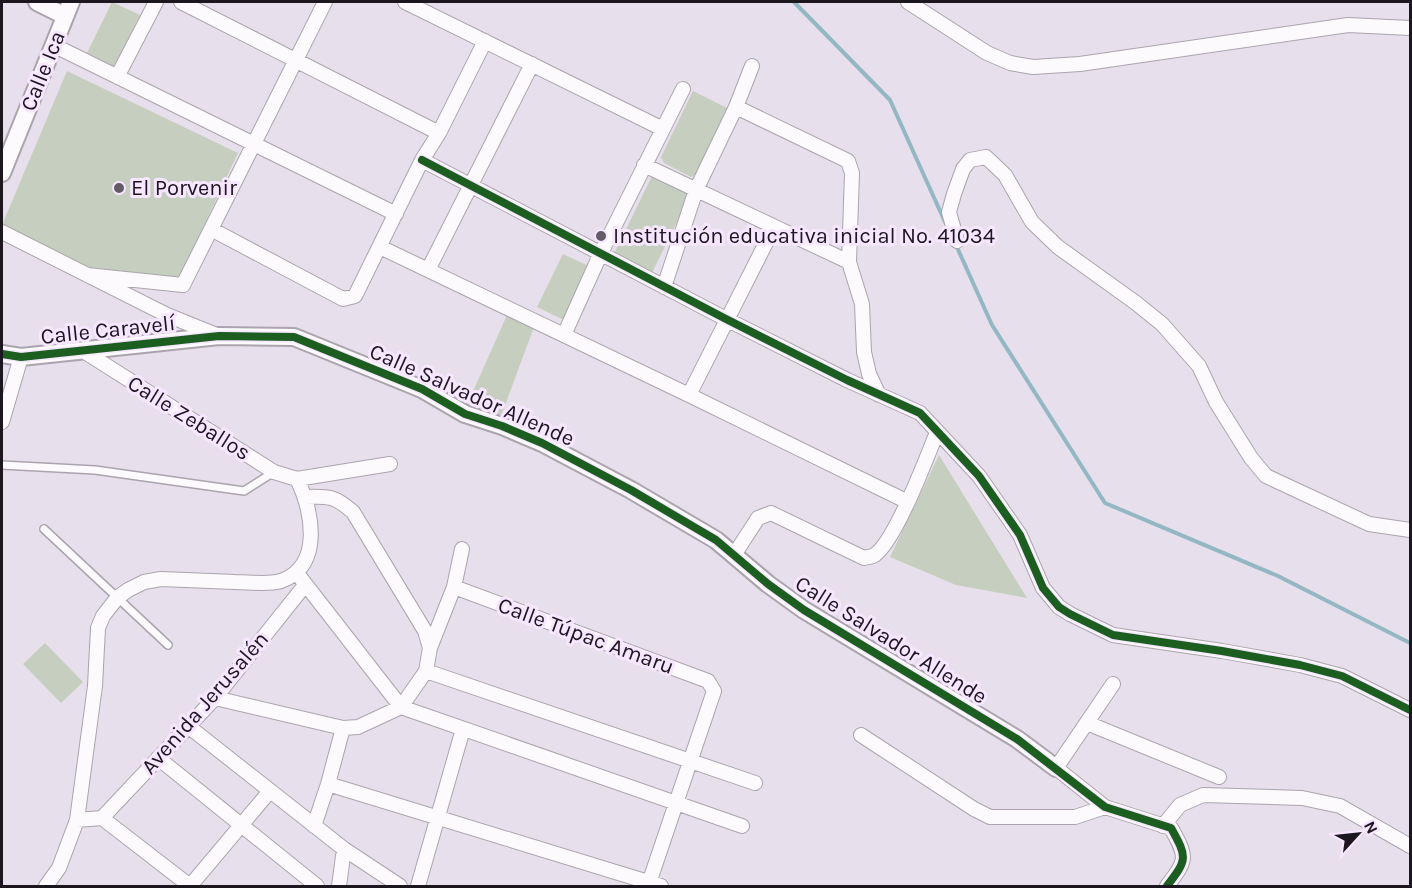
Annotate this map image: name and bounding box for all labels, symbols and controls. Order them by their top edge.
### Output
street label: Calle Ica [15,27,71,115]
place label: El Porvenir [131,175,237,201]
marker: El Porvenir [112,181,126,195]
place label: Institución educativa inicial No. 41034 [613,223,995,249]
marker: Institución educativa inicial No. 41034 [594,229,608,243]
street label: Calle Caravelí [39,310,177,350]
street label: Calle Salvador Allende [366,338,578,452]
street label: Calle Zeballos [123,370,255,466]
street label: Calle Salvador Allende [790,570,992,710]
street label: Calle Túpac Amaru [494,592,678,680]
street label: Avenida Jerusalén [136,626,274,780]
north arrow [1328,804,1388,864]
text: N [1360,818,1382,837]

